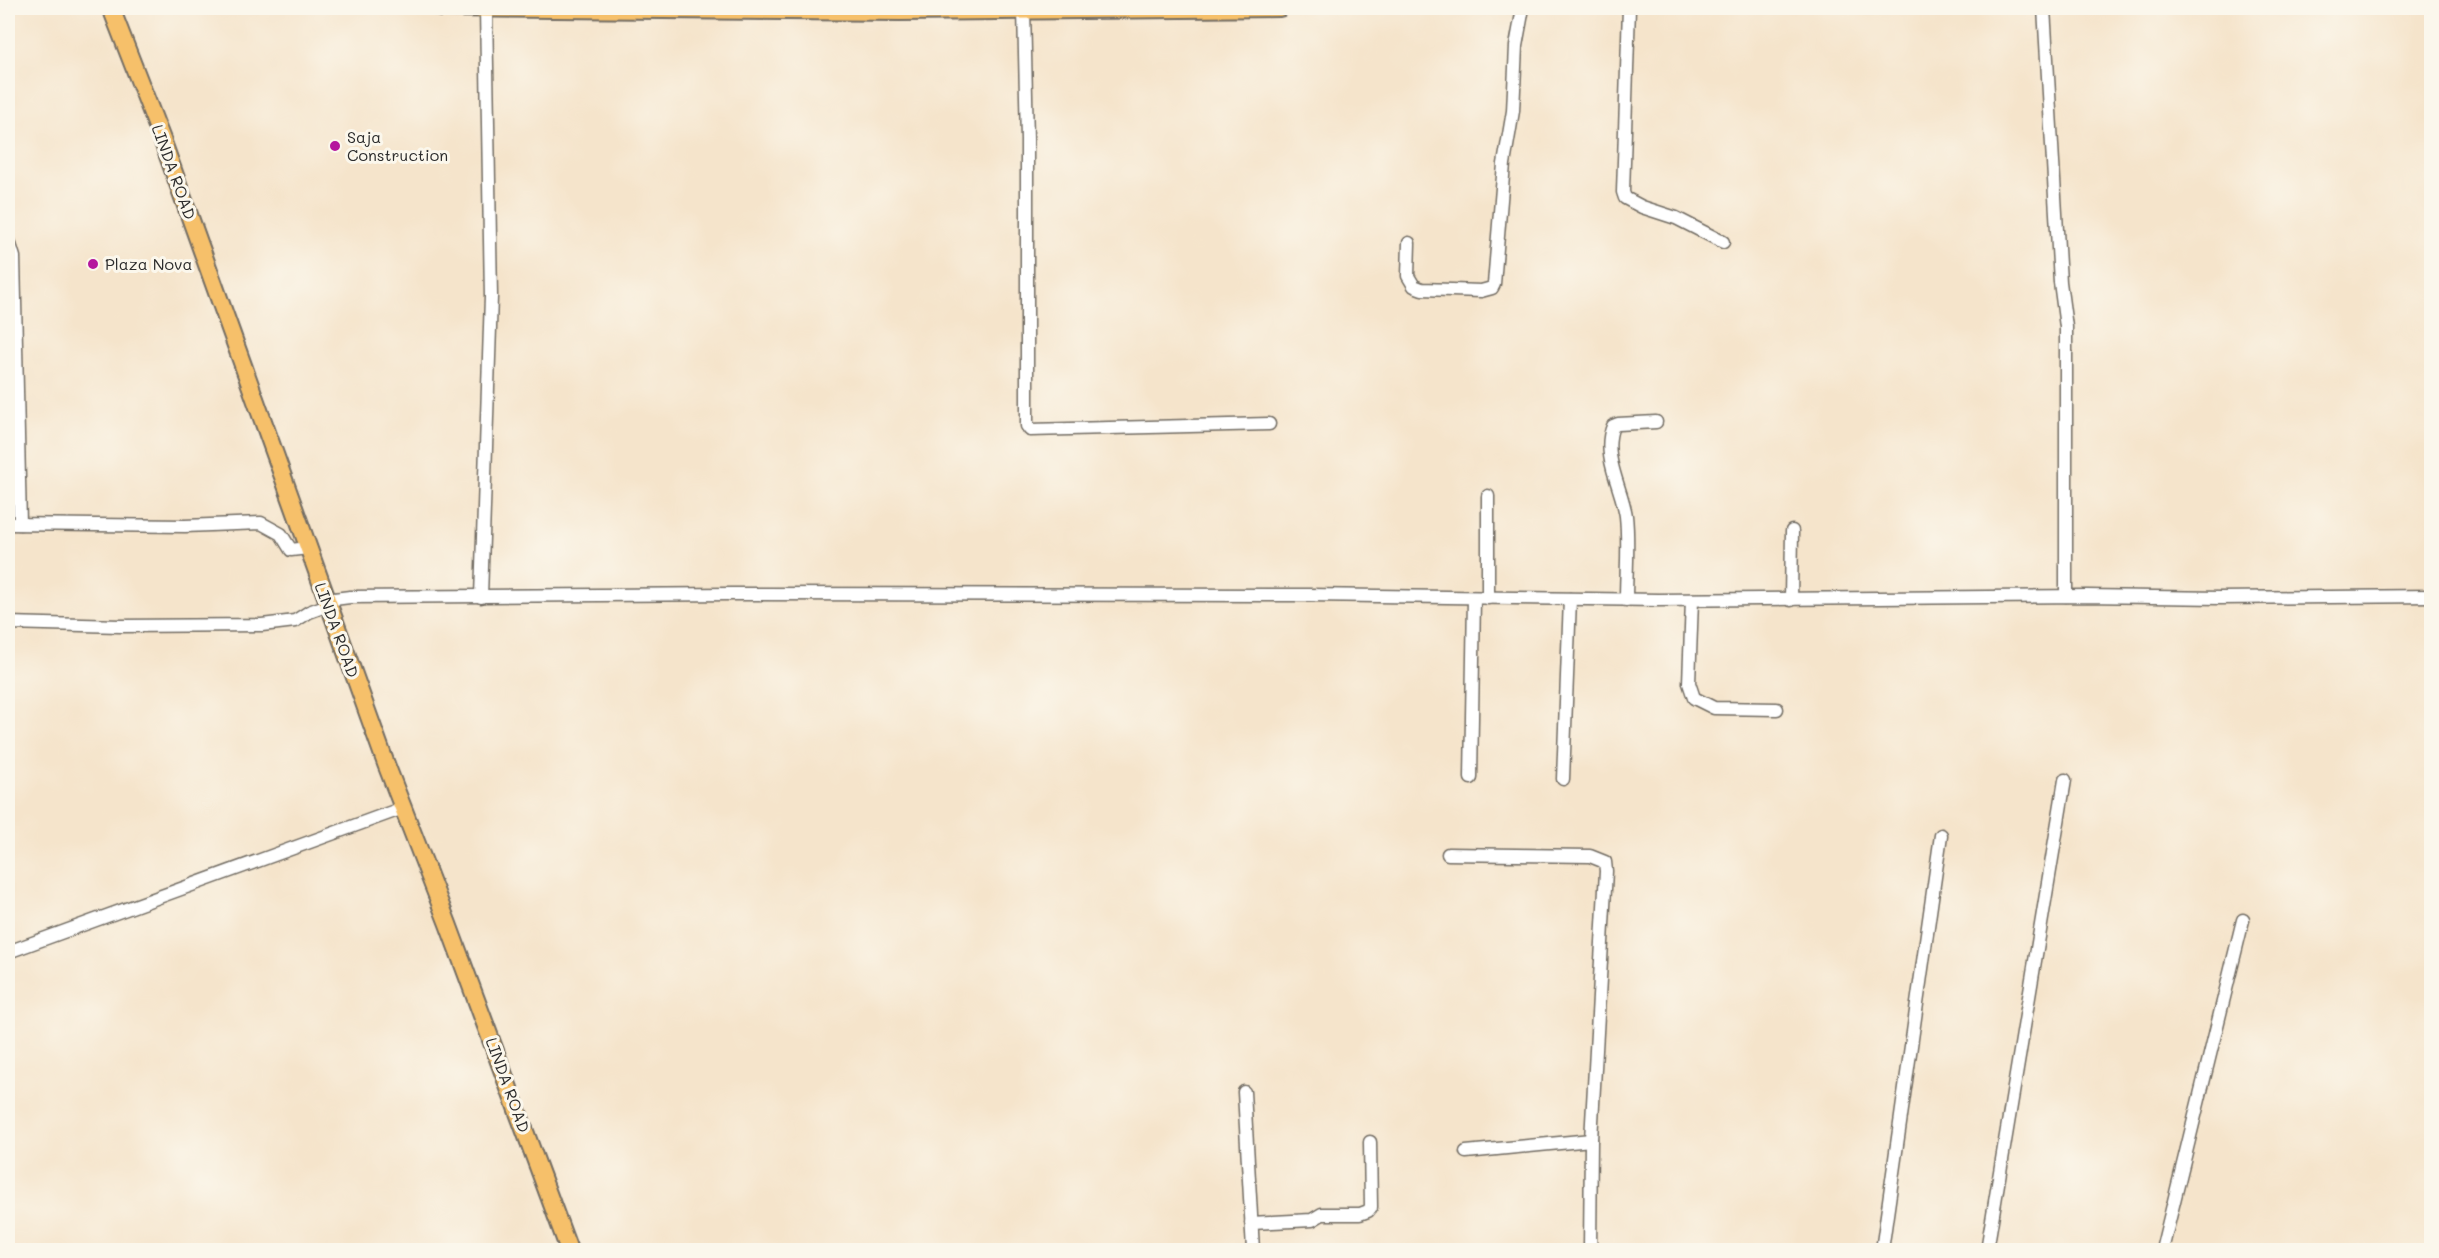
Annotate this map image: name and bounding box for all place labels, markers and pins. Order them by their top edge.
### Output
place label: Saja Construction [347,126,448,165]
marker: Saja Construction [328,139,342,153]
place label: Plaza Nova [105,253,193,274]
marker: Plaza Nova [86,257,100,271]

